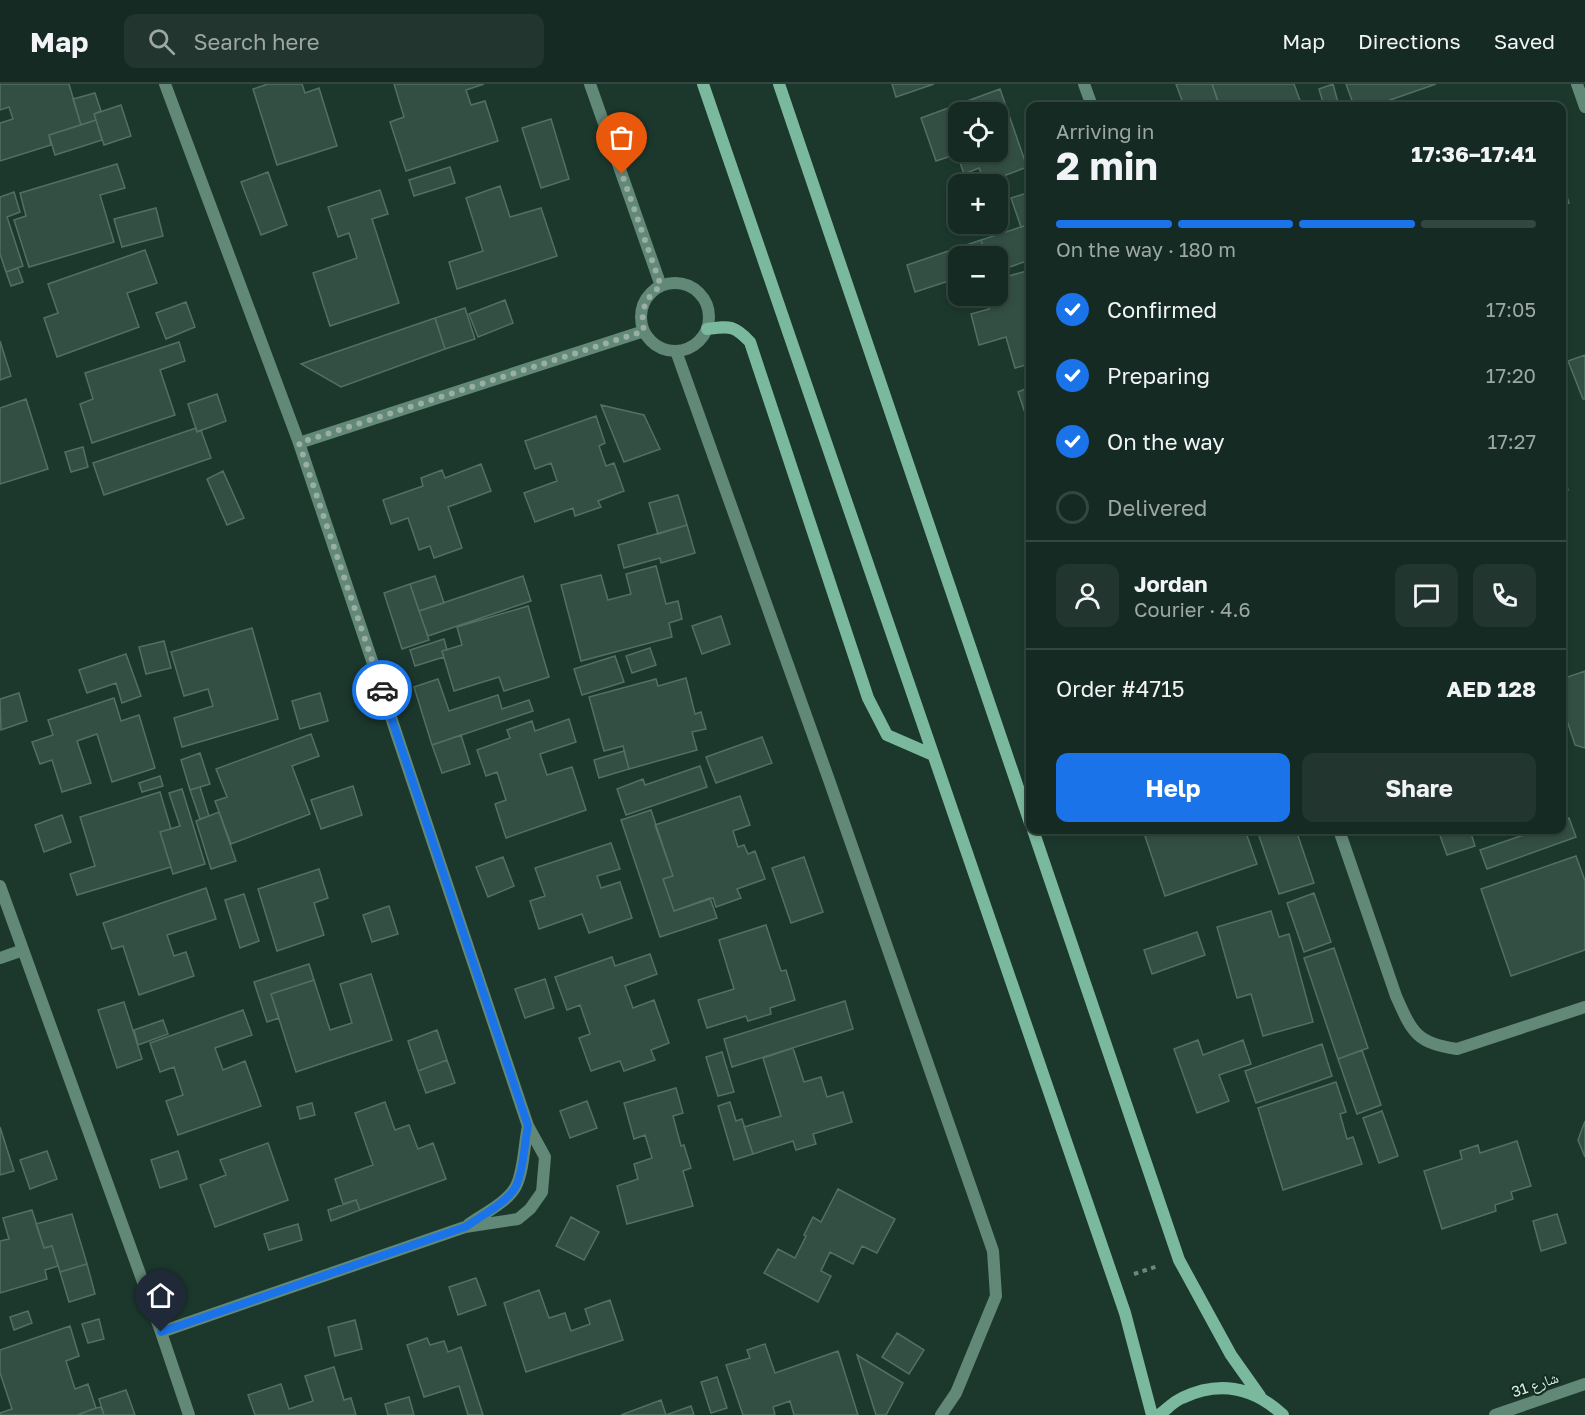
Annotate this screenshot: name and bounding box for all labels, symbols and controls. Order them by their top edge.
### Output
search box [124,14,544,68]
text: Map [30,25,88,58]
icon: search [145,25,178,58]
text: Search here [193,28,319,55]
text: Map [1282,28,1325,54]
text: Directions [1358,28,1461,54]
text: Saved [1494,28,1555,54]
map controls [948,102,1008,306]
button: locate [948,102,1008,162]
pin [596,112,647,174]
text: Arriving in [1056,119,1154,143]
icon: bag [605,121,638,154]
text: 17:36–17:41 [1411,140,1536,167]
text: 2 min [1056,142,1158,189]
button: + [948,174,1008,234]
text: On the way · 180 m [1056,237,1236,261]
button: − [948,246,1008,306]
icon: check [1056,293,1089,326]
text: Confirmed [1107,296,1217,323]
text: 17:05 [1486,297,1536,321]
icon: check [1056,359,1089,392]
text: Preparing [1107,362,1210,389]
text: 17:20 [1486,363,1536,387]
icon: check [1056,425,1089,458]
text: On the way [1107,428,1225,455]
text: 17:27 [1488,429,1536,453]
text: Delivered [1107,494,1207,521]
button: person [1056,564,1119,627]
button: chat [1395,564,1458,627]
button: phone [1473,564,1536,627]
text: Jordan [1134,570,1208,597]
text: Courier · 4.6 [1134,597,1251,621]
courier [352,660,412,720]
icon: car [366,674,399,707]
text: Order #4715 [1056,675,1184,702]
text: AED 128 [1447,675,1536,702]
button: Help [1056,753,1290,822]
button: Share [1302,753,1536,822]
pin [135,1270,186,1332]
icon: home [144,1279,177,1312]
street label: شارع 31 [1509,1368,1561,1402]

